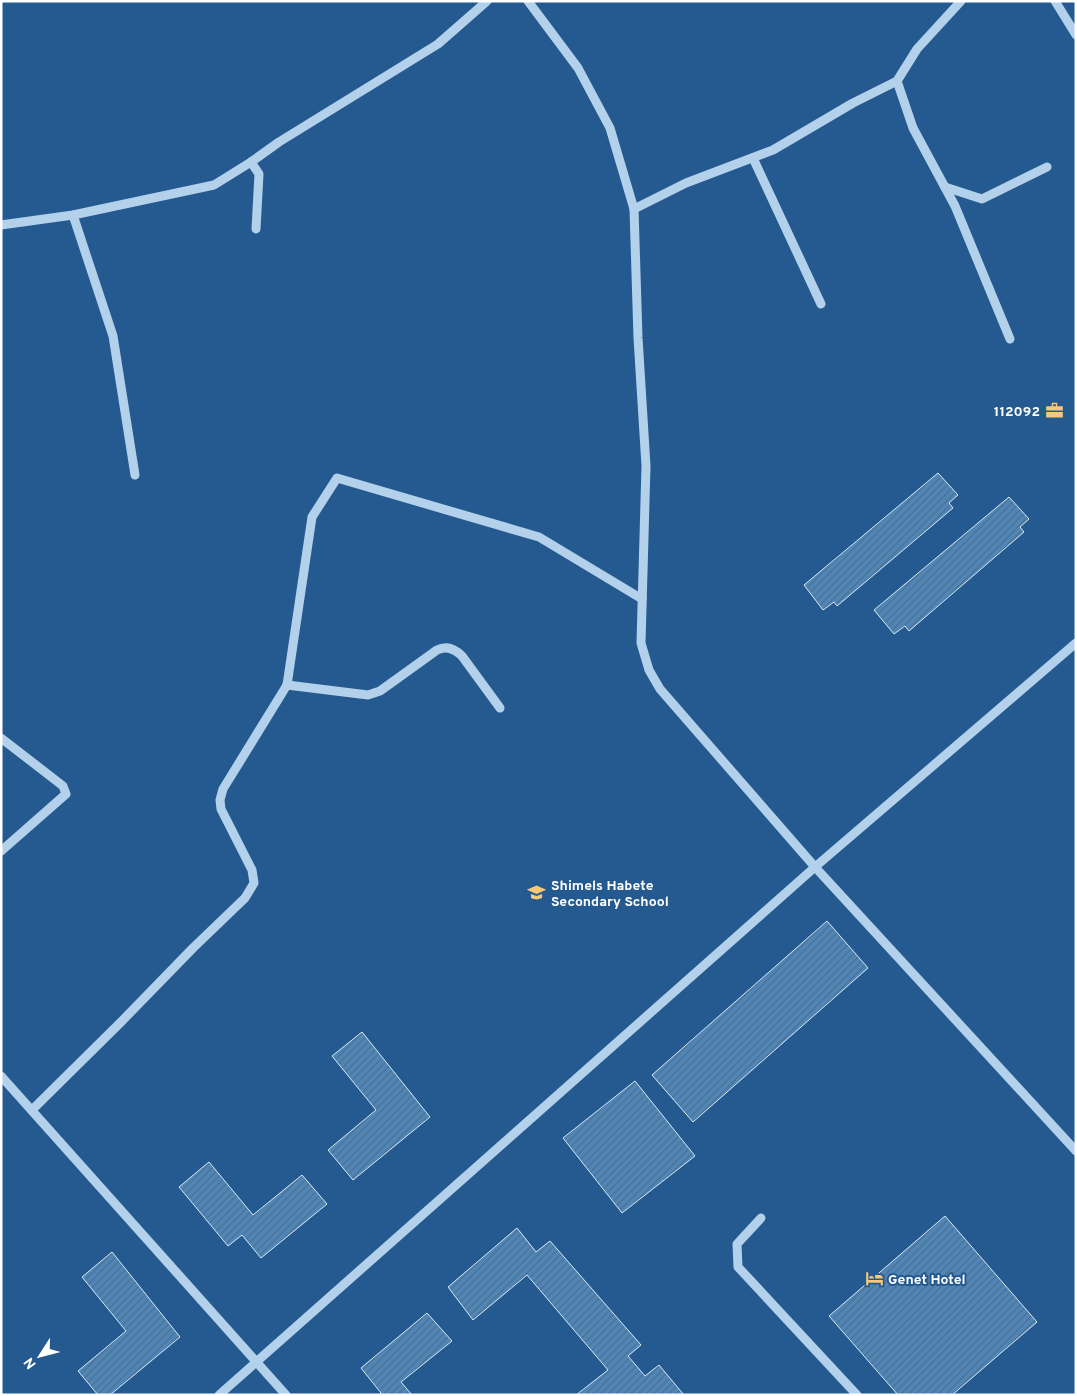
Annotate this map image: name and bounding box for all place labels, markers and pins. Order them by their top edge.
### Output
office icon: 112092 [1044,401,1064,421]
place label: 112092 [994,404,1040,421]
place label: Shimels Habete Secondary School [551,878,669,911]
school or university icon: Shimels Habete Secondary School [527,883,547,903]
hotel icon: Genet Hotel [864,1269,884,1289]
place label: Genet Hotel [888,1272,966,1289]

